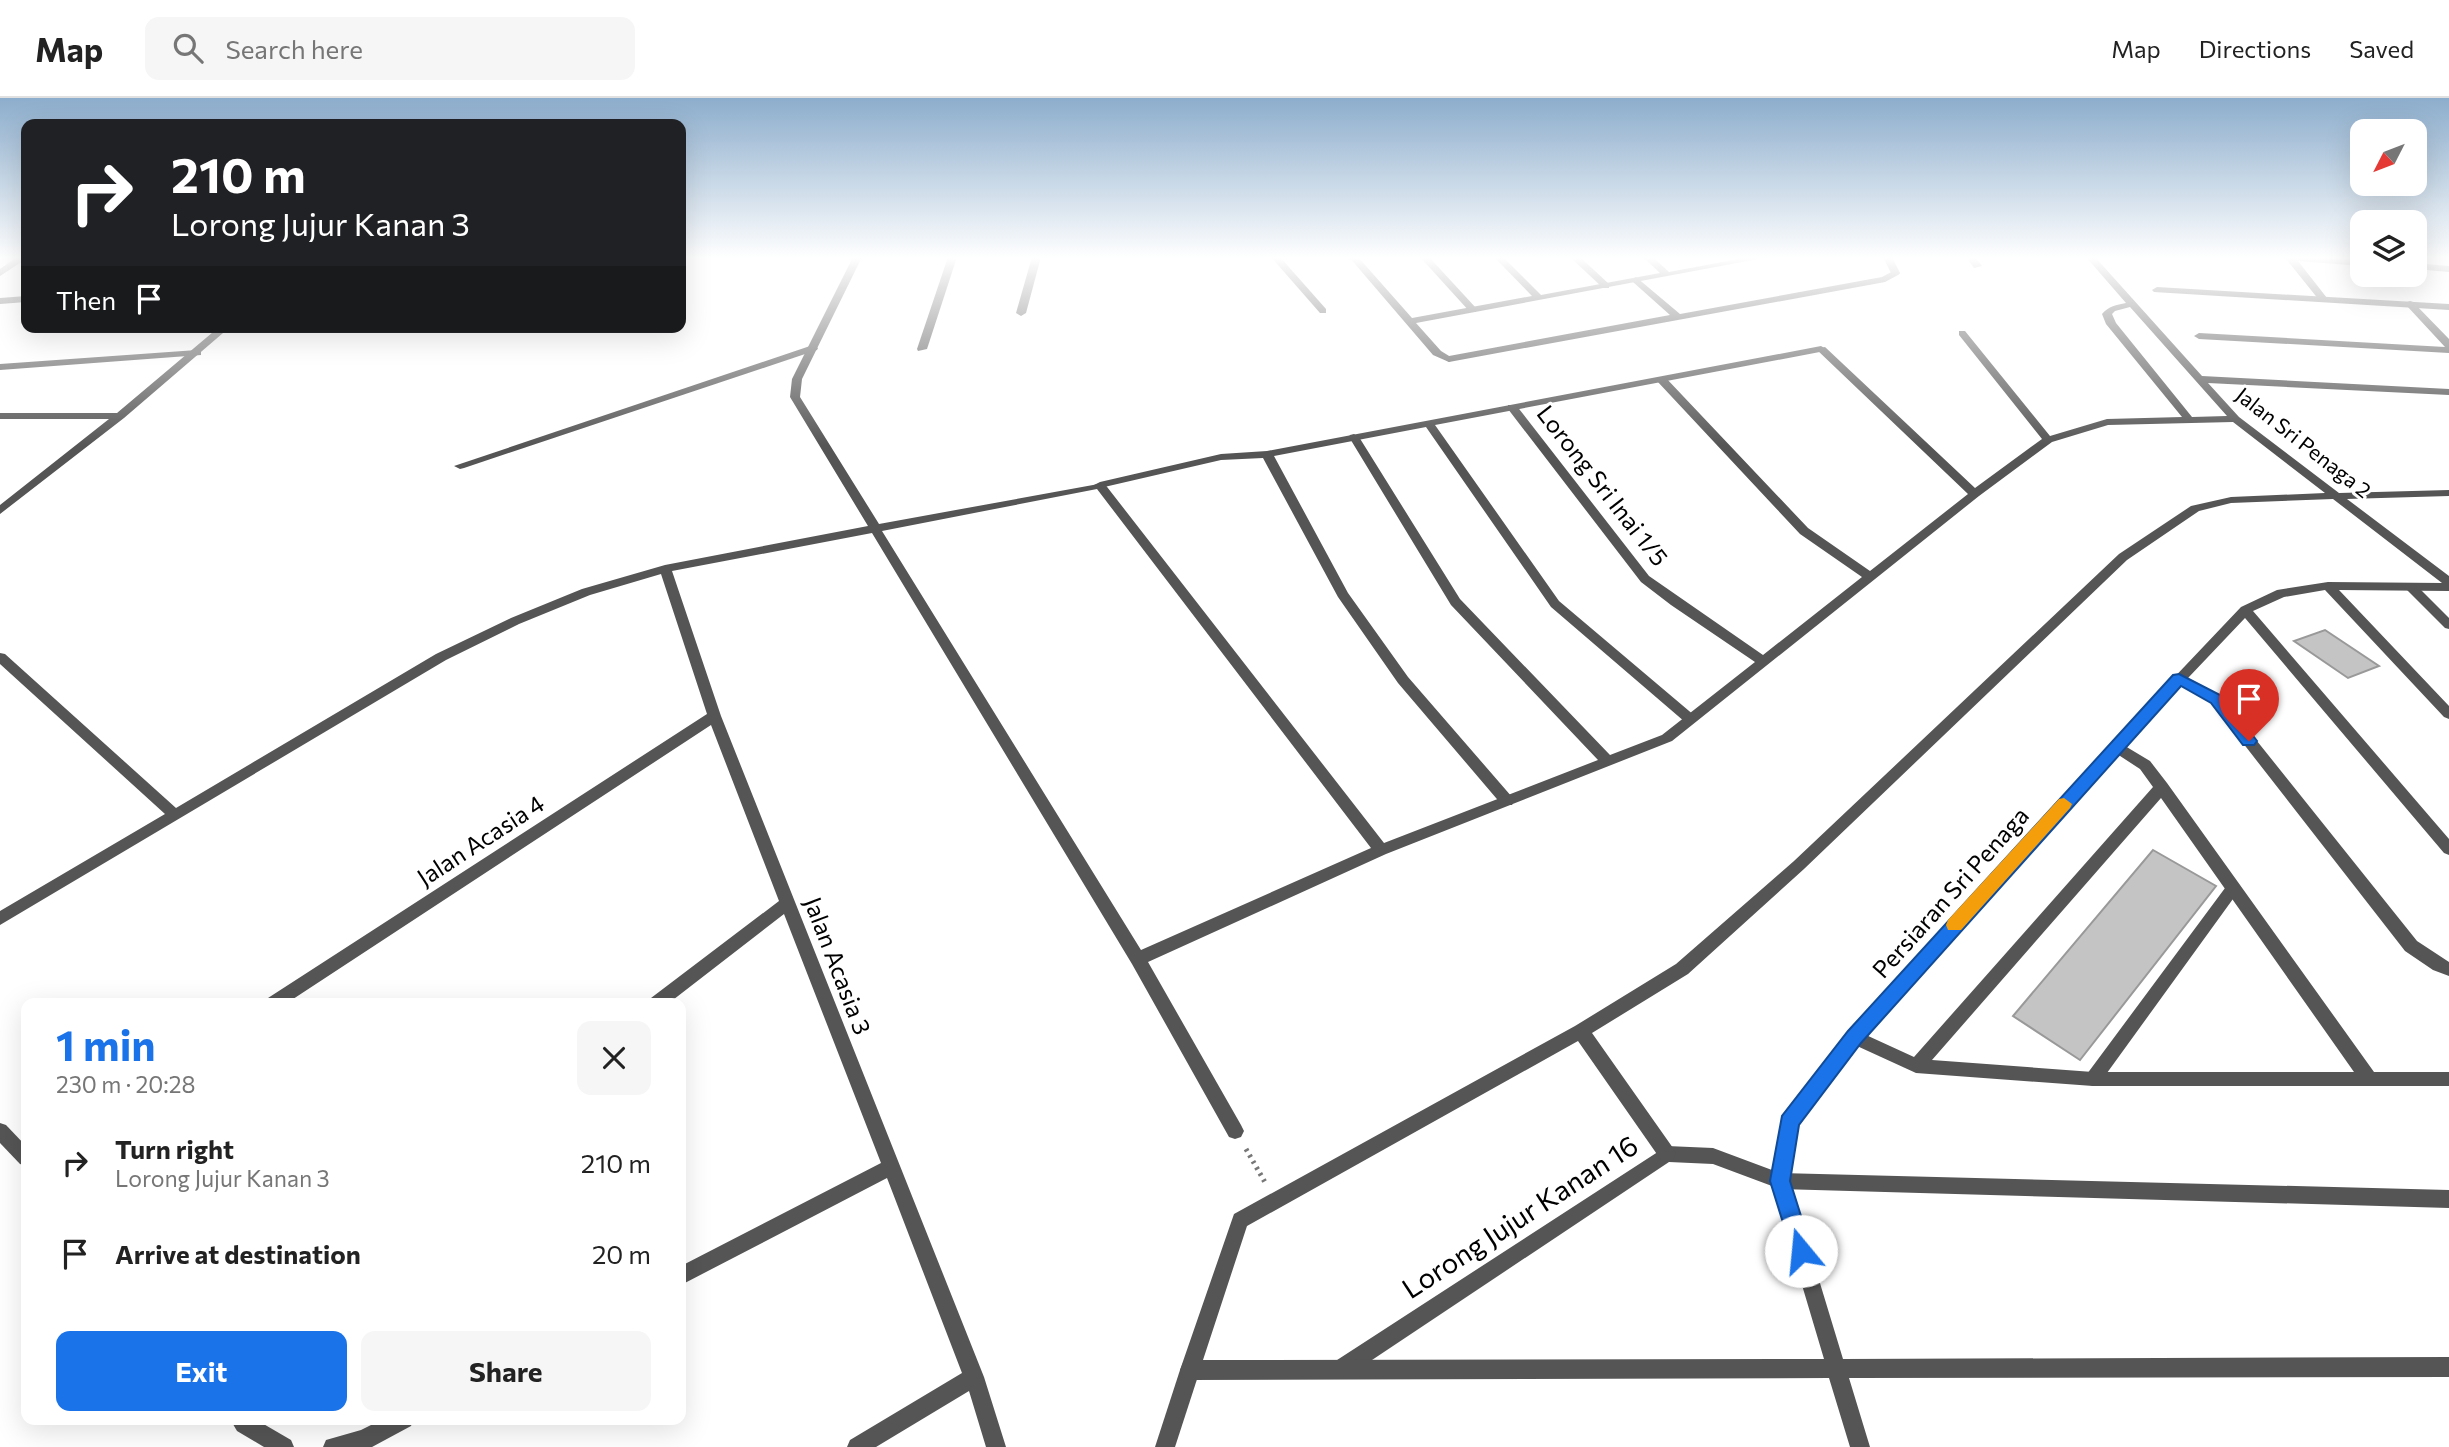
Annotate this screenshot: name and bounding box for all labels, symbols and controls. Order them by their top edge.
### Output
search box [145,17,635,80]
text: Map [35,28,103,69]
icon: search [169,29,207,67]
text: Search here [225,33,363,64]
text: Map [2111,34,2161,63]
text: Directions [2199,34,2311,63]
text: Saved [2349,34,2414,63]
north arrow [2350,119,2427,196]
map controls [2350,119,2427,287]
text: 210 m [171,143,306,203]
icon: right [56,147,147,238]
text: Lorong Jujur Kanan 3 [171,203,470,243]
button: layers [2350,210,2427,287]
icon: arrive [130,280,168,318]
text: Then [56,284,116,315]
street label: Jalan Sri Penaga 2 [2231,381,2376,502]
street label: Lorong Sri Inai 1/5 [1531,399,1675,571]
pin [2219,669,2279,741]
icon: arrive [2230,680,2268,718]
street label: Jalan Acasia 4 [411,788,549,892]
street label: Persiaran Sri Penaga [1866,801,2034,983]
street label: Jalan Acasia 3 [799,893,878,1038]
text: 1 min [56,1018,156,1070]
button: close [577,1021,651,1095]
text: 230 m · 20:28 [56,1070,195,1098]
street label: Lorong Jujur Kanan 16 [1395,1127,1644,1305]
text: Turn right [115,1133,234,1164]
icon: right [56,1144,94,1182]
text: 210 m [581,1147,651,1178]
text: Lorong Jujur Kanan 3 [115,1164,330,1192]
position arrow [1764,1214,1838,1288]
icon: arrive [56,1235,94,1273]
text: Arrive at destination [115,1238,361,1269]
text: 20 m [592,1238,651,1269]
button: Exit [56,1331,347,1411]
button: Share [361,1331,651,1411]

